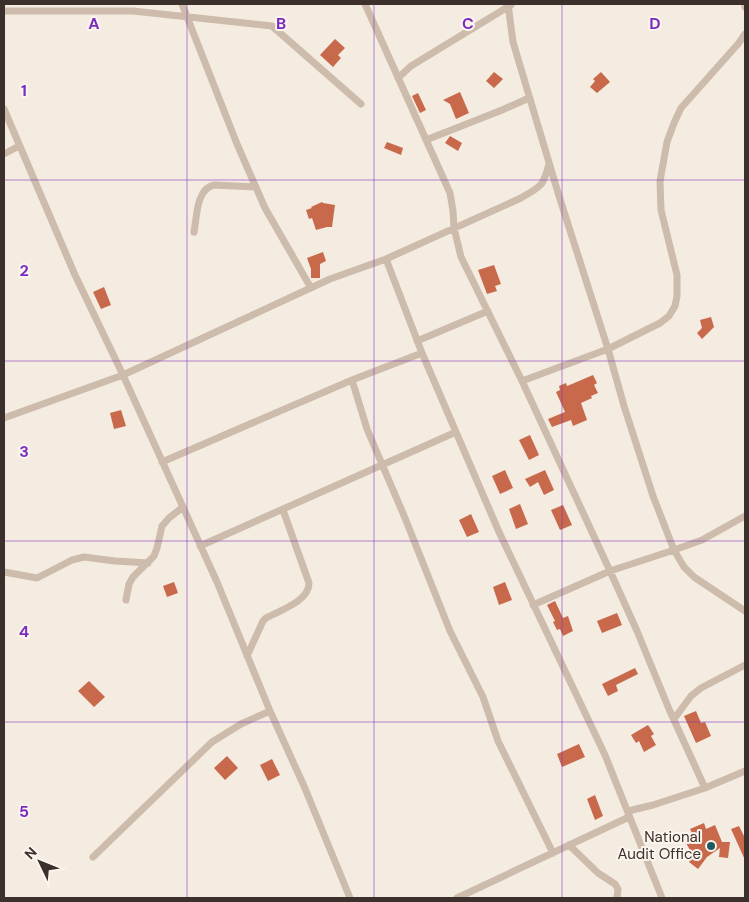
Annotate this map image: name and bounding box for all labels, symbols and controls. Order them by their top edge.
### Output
text: A [88,13,100,34]
text: B [276,13,286,34]
text: C [462,13,474,34]
text: D [649,13,661,34]
text: 1 [21,80,27,101]
text: 2 [19,260,29,281]
text: 3 [19,441,29,462]
text: 4 [19,621,29,642]
text: 5 [19,801,29,822]
place label: National Audit Office [617,827,701,864]
north arrow [15,837,65,887]
marker: National Audit Office [705,840,717,852]
text: N [20,843,41,863]

